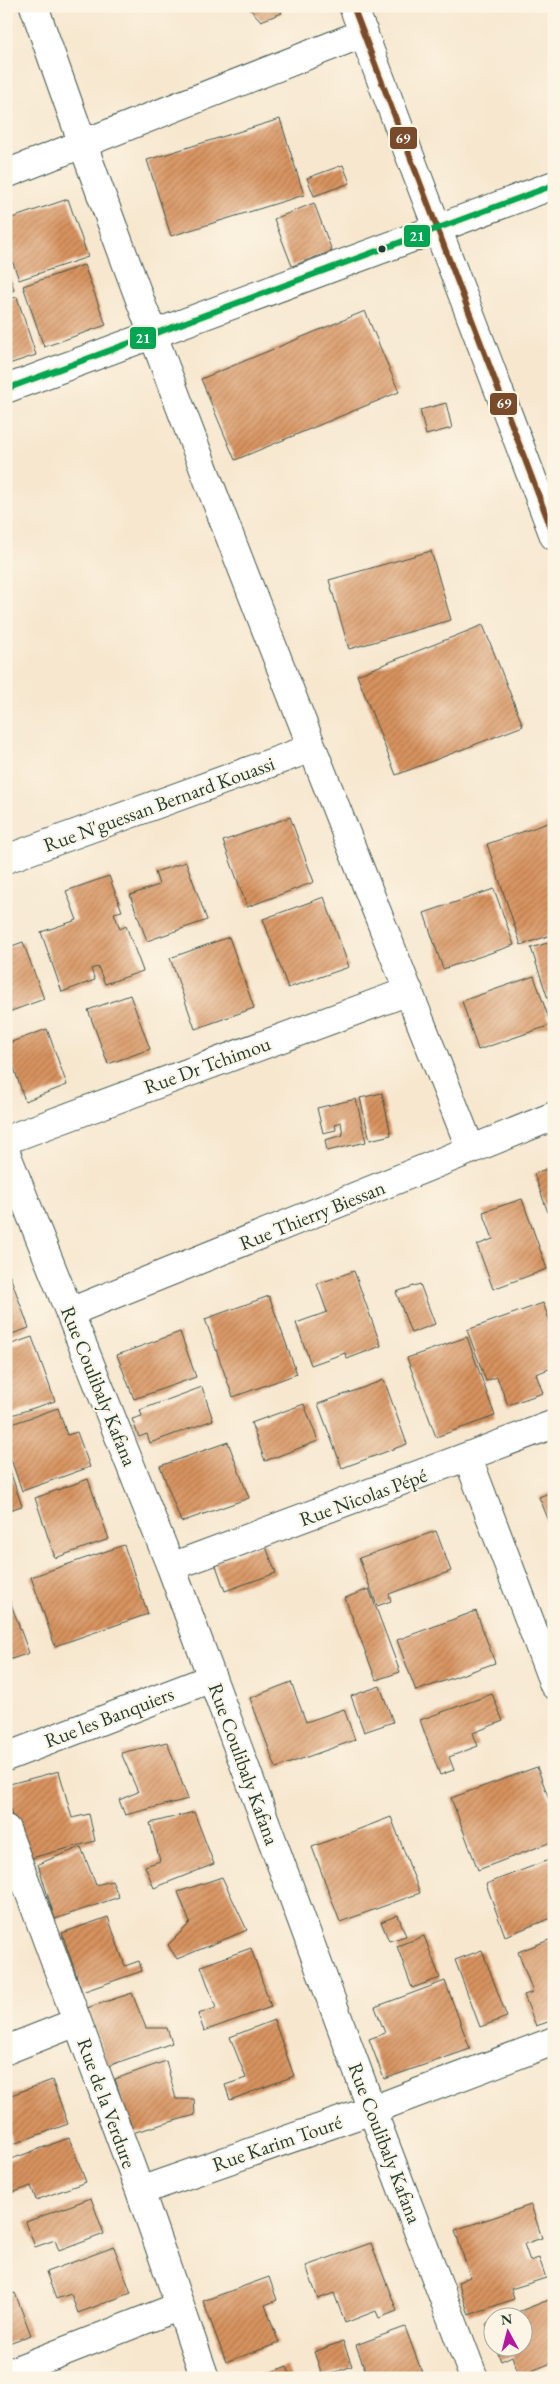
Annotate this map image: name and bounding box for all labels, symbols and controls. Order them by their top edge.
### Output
line badge: 69 [389,126,418,150]
text: 69 [396,129,411,147]
line badge: 21 [403,224,431,248]
text: 21 [410,227,424,245]
unlabelled marker [377,244,387,254]
line badge: 21 [129,326,157,350]
text: 21 [136,329,150,347]
line badge: 69 [489,392,518,416]
text: 69 [497,394,512,412]
street label: Rue N'guessan Bernard Kouassi [40,750,278,858]
street label: Rue Dr Tchimou [140,1030,274,1100]
street label: Rue Thierry Biessan [235,1174,389,1256]
street label: Rue Coulibaly Kafana [55,1302,143,1470]
street label: Rue Nicolas Pépé [296,1462,431,1532]
street label: Rue les Banquiers [41,1680,177,1754]
street label: Rue Coulibaly Kafana [203,1680,285,1849]
street label: Rue de la Verdure [71,2034,143,2172]
street label: Rue Coulibaly Kafana [342,2059,428,2227]
street label: Rue Karim Touré [209,2109,346,2177]
north arrow [482,2306,532,2356]
text: N [500,2309,514,2329]

